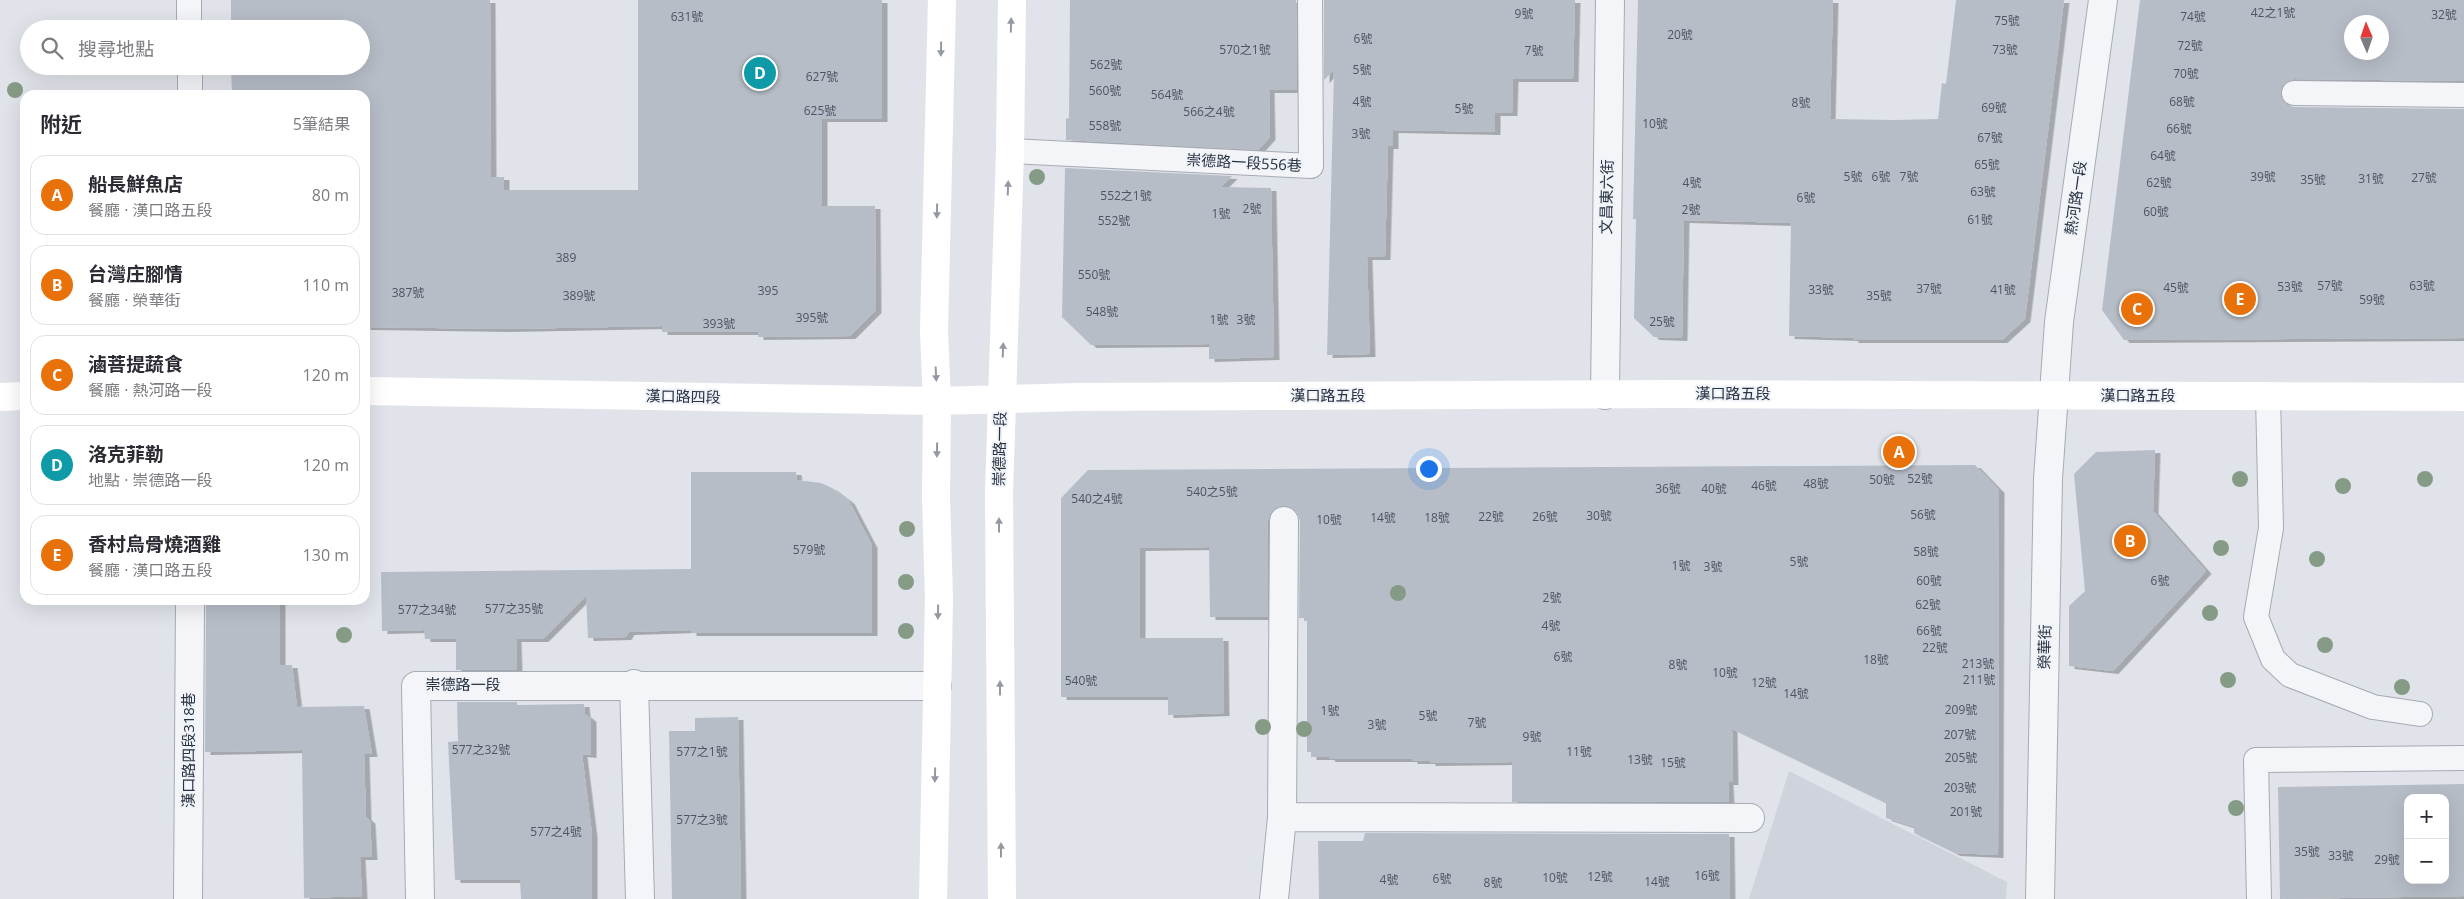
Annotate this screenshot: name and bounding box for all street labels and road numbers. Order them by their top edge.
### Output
street label: 崇德路一段556巷 [1186,149,1302,175]
street label: 文昌東六街 [1595,159,1617,235]
street label: 熱河路一段 [2060,159,2090,236]
street label: 漢口路五段 [1695,383,1771,403]
street label: 漢口路四段 [645,385,721,407]
street label: 漢口路五段 [1290,385,1366,405]
street label: 漢口路五段 [2100,385,2176,405]
street label: 崇德路一段 [988,411,1010,487]
street label: 榮華街 [2034,624,2054,670]
street label: 崇德路一段 [425,674,501,694]
street label: 漢口路四段318巷 [178,692,198,808]

